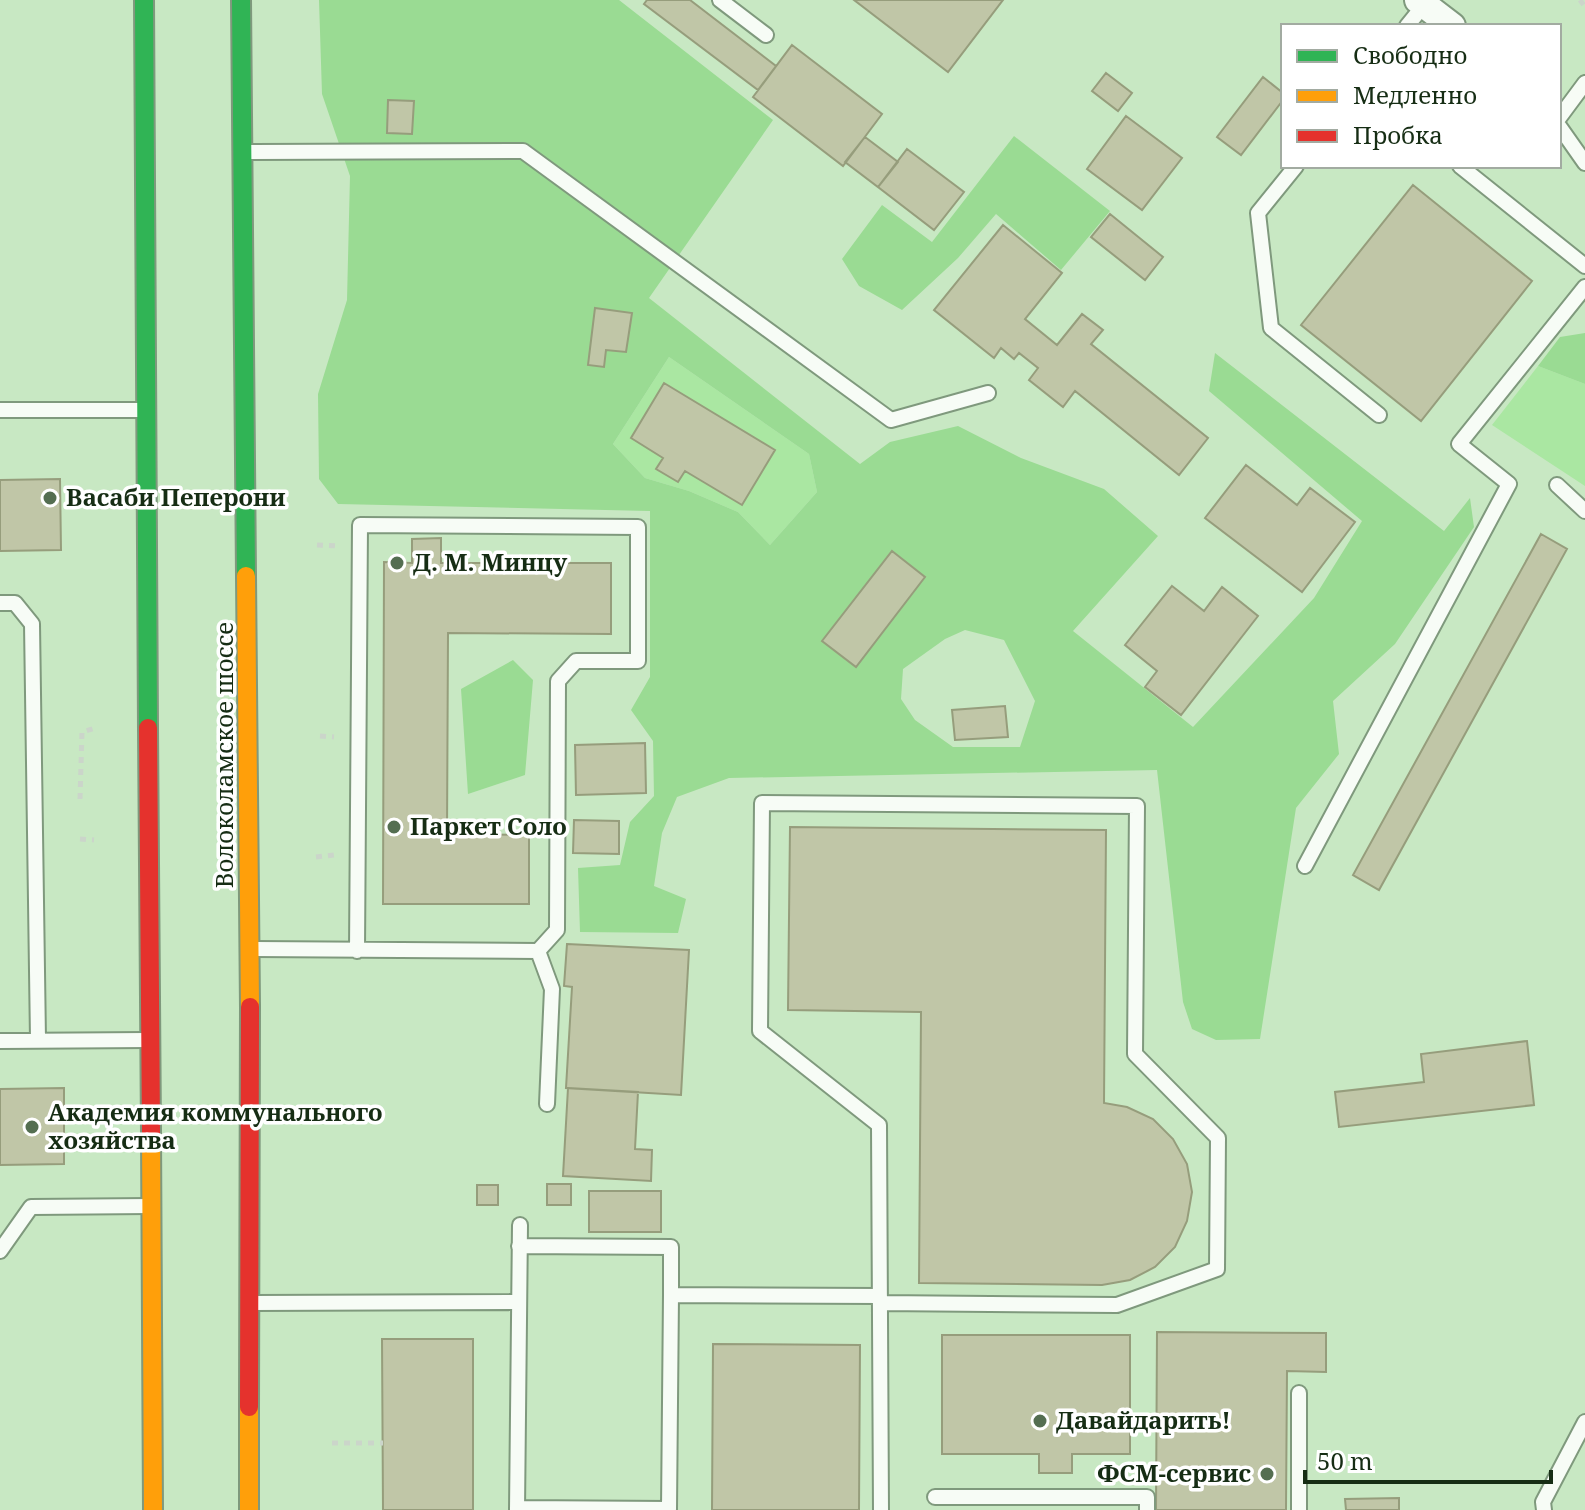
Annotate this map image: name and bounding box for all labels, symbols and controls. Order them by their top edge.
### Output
legend [1281,24,1561,168]
text: Свободно [1353,38,1467,71]
text: Медленно [1353,78,1477,111]
text: Пробка [1353,118,1443,151]
place label: Васаби Пеперони [66,480,286,513]
marker: Васаби Пеперони [41,489,59,507]
place label: Д. М. Минцу [413,545,568,578]
marker: Д. М. Минцу [388,554,406,572]
street label: Волоколамское шоссе [207,622,240,888]
place label: Паркет Соло [410,809,567,842]
marker: Паркет Соло [385,818,403,836]
place label: Академия коммунального хозяйства [48,1095,383,1156]
marker: Академия коммунального хозяйства [23,1118,41,1136]
place label: Давайдарить! [1056,1403,1231,1436]
marker: Давайдарить! [1031,1412,1049,1430]
scale bar [1305,1434,1551,1484]
text: 50 m [1317,1444,1373,1477]
place label: ФСМ-сервис [1097,1456,1251,1489]
marker: ФСМ-сервис [1258,1465,1276,1483]

